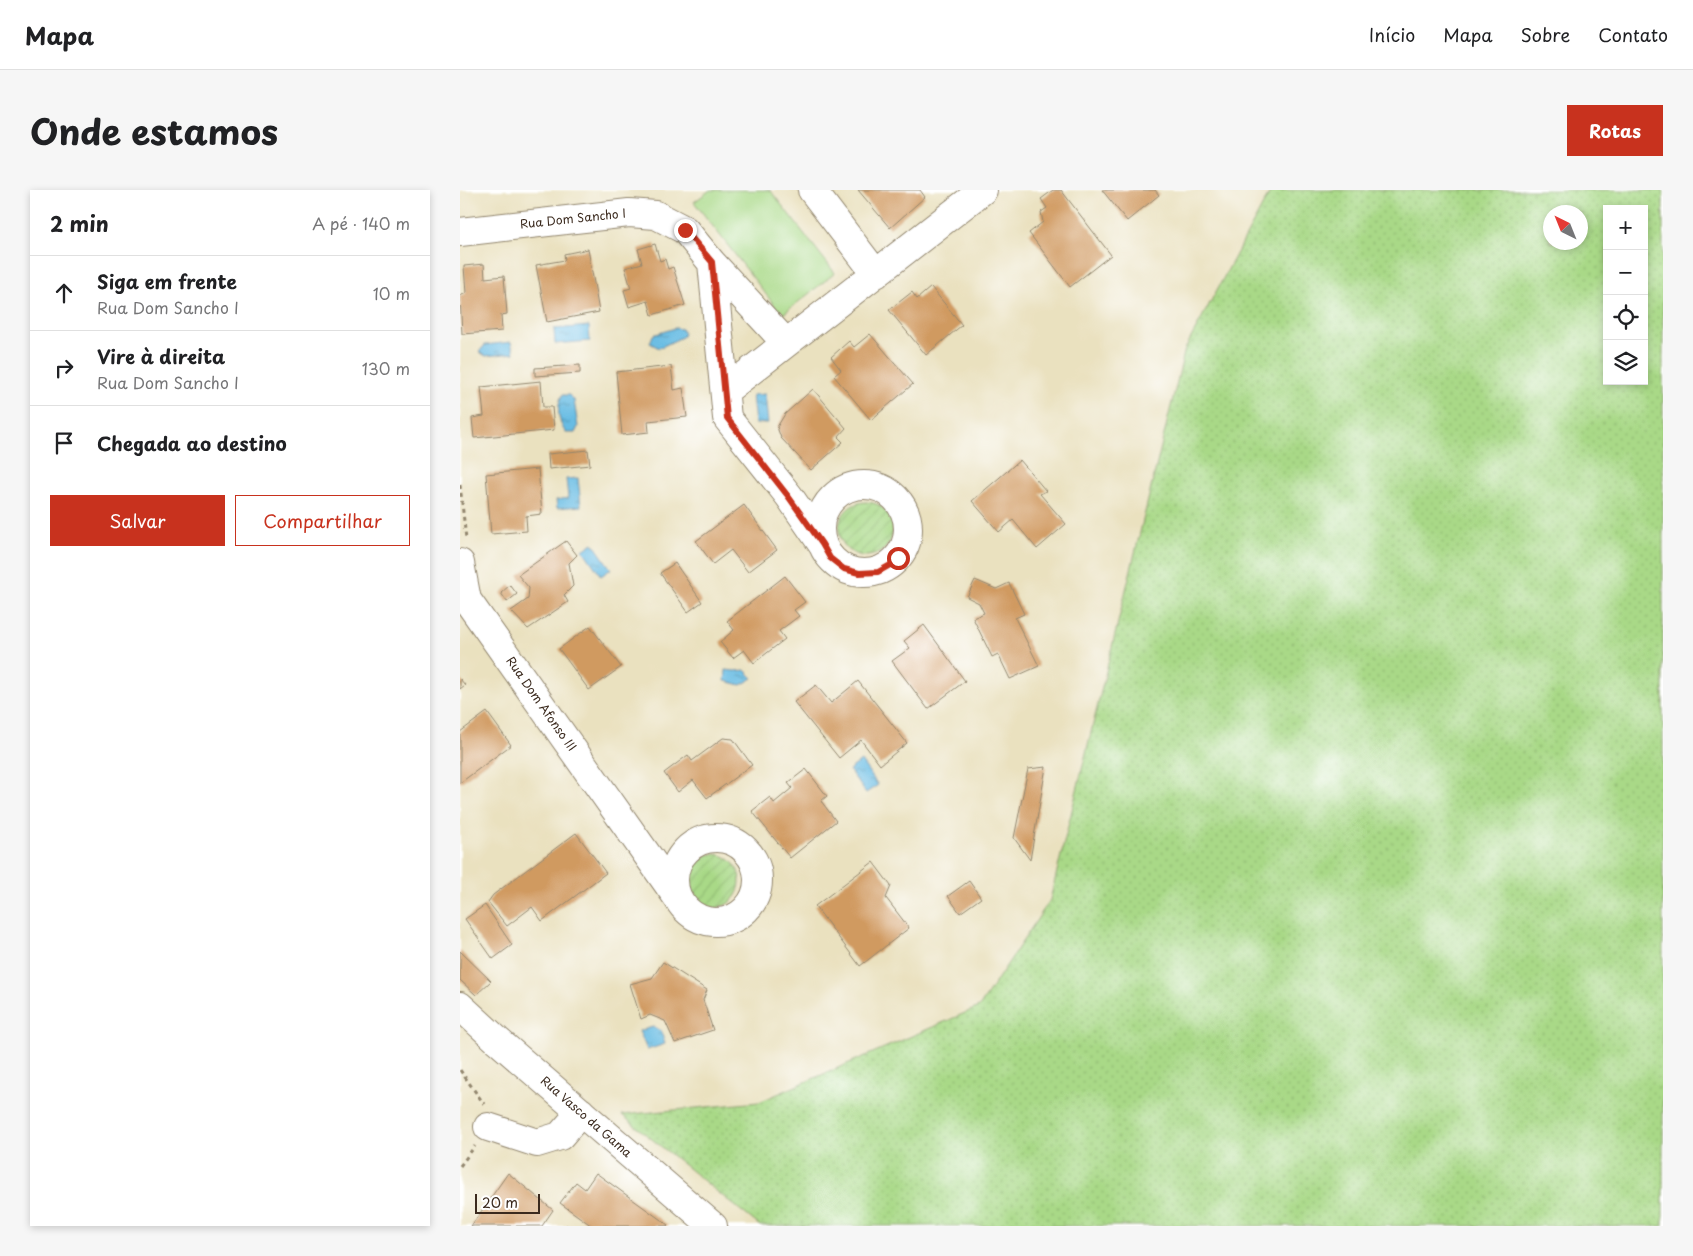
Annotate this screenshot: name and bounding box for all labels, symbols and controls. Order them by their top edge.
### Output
text: Mapa [25,17,94,53]
text: Início [1369,21,1415,48]
text: Mapa [1443,21,1493,48]
text: Sobre [1521,21,1570,48]
text: Contato [1598,21,1668,48]
text: Onde estamos [30,104,278,157]
button: Rotas [1567,105,1663,156]
street label: Rua Dom Sancho I [519,203,627,233]
north arrow [1543,205,1588,250]
map controls [1603,205,1648,385]
button: + [1603,205,1648,250]
text: 2 min [50,207,109,239]
text: A pé · 140 m [312,211,410,235]
route end [674,219,697,242]
button: − [1603,250,1648,295]
text: Siga em frente [97,267,237,295]
icon: ahead [50,279,78,307]
text: 10 m [373,281,410,305]
text: Rua Dom Sancho I [97,295,239,319]
button: locate [1603,295,1648,340]
button: layers [1603,340,1648,385]
text: Vire à direita [97,342,225,370]
icon: right [50,354,78,382]
text: 130 m [362,356,410,380]
text: Rua Dom Sancho I [97,370,239,394]
icon: arrive [50,429,78,457]
text: Chegada ao destino [97,429,287,457]
button: Salvar [50,495,225,546]
button: Compartilhar [235,495,410,546]
route start [887,547,910,570]
street label: Rua Dom Afonso III [502,652,581,754]
street label: Rua Vasco da Gama [537,1071,637,1161]
scale bar [475,1191,540,1214]
text: 20 m [482,1192,518,1213]

